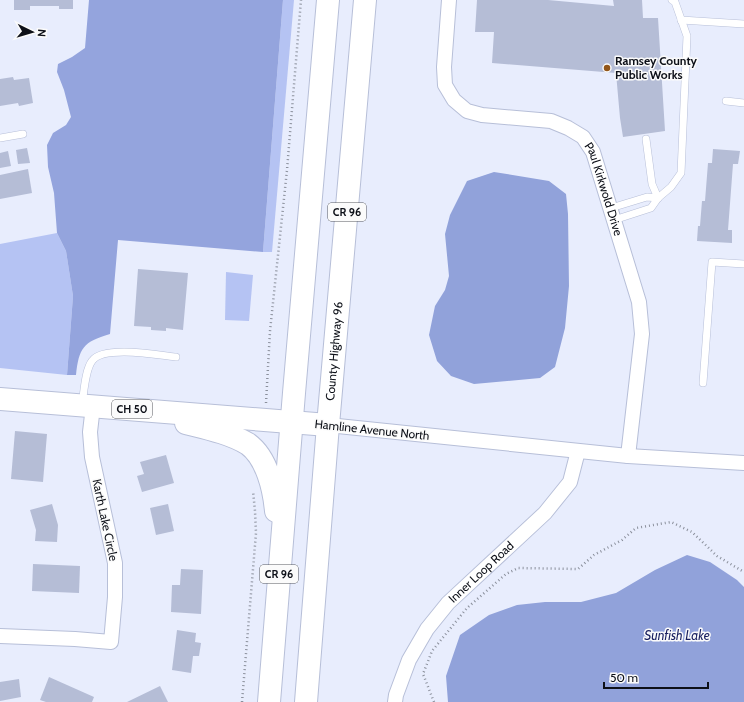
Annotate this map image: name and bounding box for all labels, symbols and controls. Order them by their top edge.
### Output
north arrow [12,12,52,52]
text: N [35,28,49,37]
place label: Ramsey County Public Works [615,53,698,82]
marker: Ramsey County Public Works [602,63,612,73]
street label: Paul Kirkwold Drive [582,139,626,238]
road number: CR 96 [328,203,366,221]
street label: County Highway 96 [322,301,346,401]
road number: CH 50 [112,400,152,418]
street label: Hamline Avenue North [314,416,430,443]
street label: Karth Lake Circle [89,477,122,562]
street label: Inner Loop Road [445,538,517,606]
road number: CR 96 [260,565,298,583]
water label: Sunfish Lake [644,627,710,643]
scale bar [604,664,708,690]
text: 50 m [610,670,638,685]

